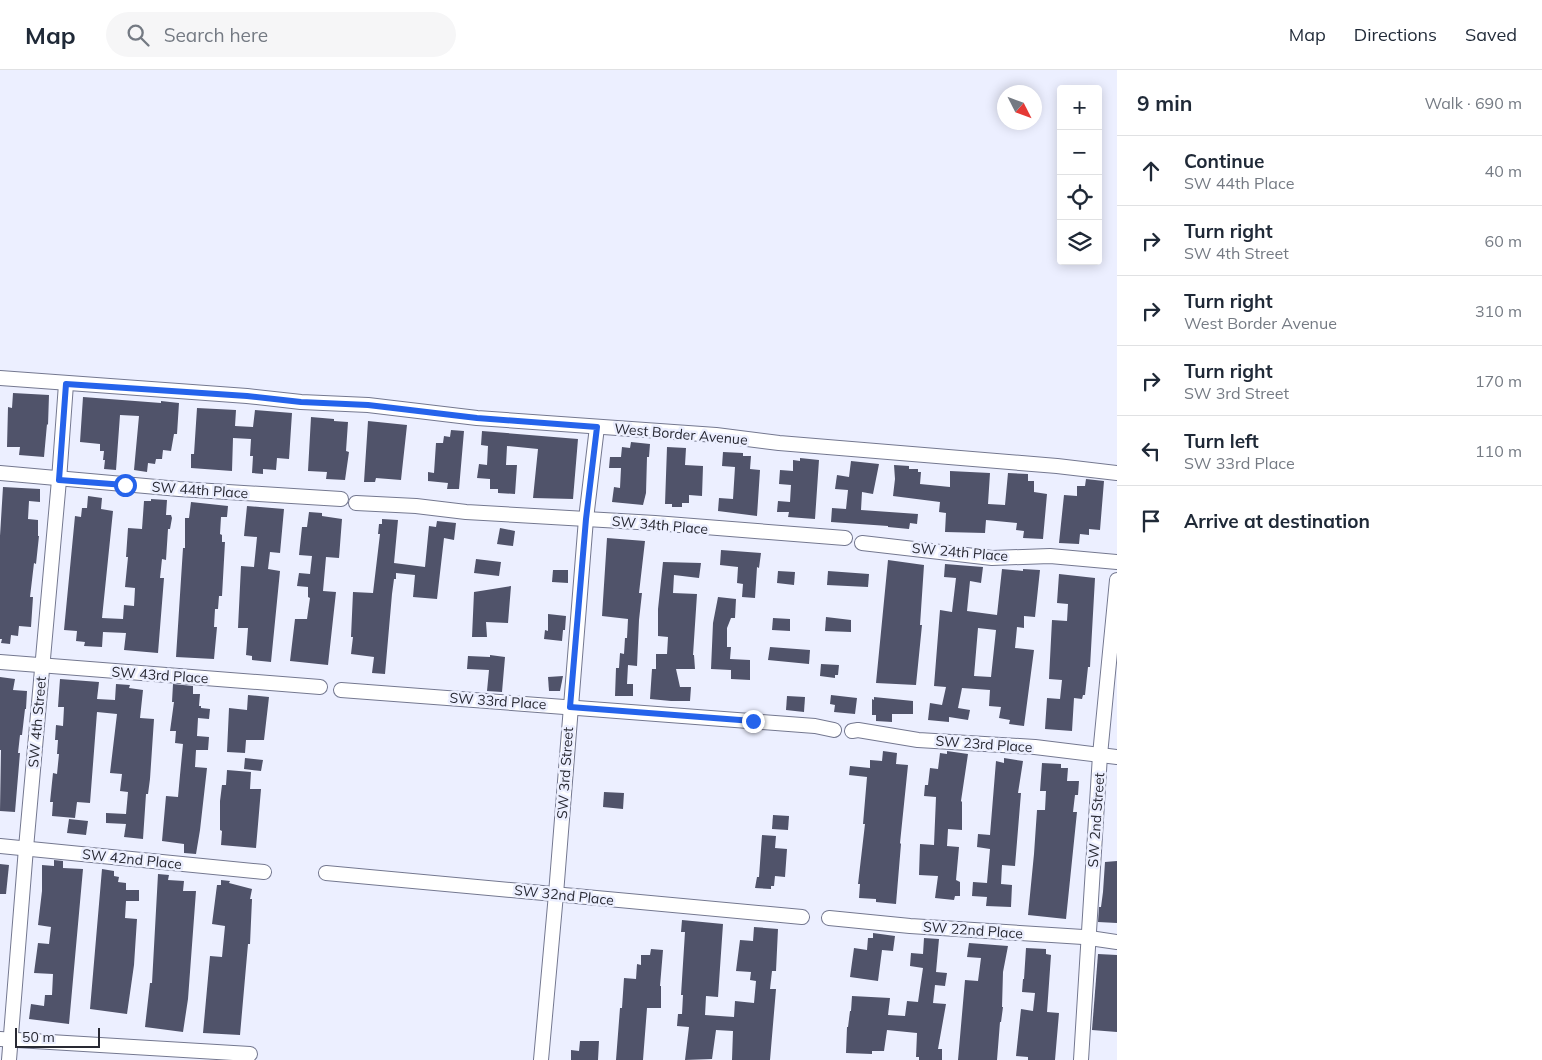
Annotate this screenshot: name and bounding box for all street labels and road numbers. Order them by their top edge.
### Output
street label: West Border Avenue [614,419,748,449]
street label: SW 44th Place [151,478,249,502]
street label: SW 34th Place [611,512,709,538]
street label: SW 24th Place [911,539,1009,565]
street label: SW 43rd Place [111,663,209,687]
street label: SW 4th Street [24,675,50,768]
street label: SW 33rd Place [449,689,547,713]
street label: SW 3rd Street [553,726,577,819]
street label: SW 23rd Place [935,732,1033,756]
street label: SW 2nd Street [1084,772,1108,868]
street label: SW 42nd Place [81,845,183,873]
street label: SW 32nd Place [513,881,615,909]
street label: SW 22nd Place [922,918,1024,942]

